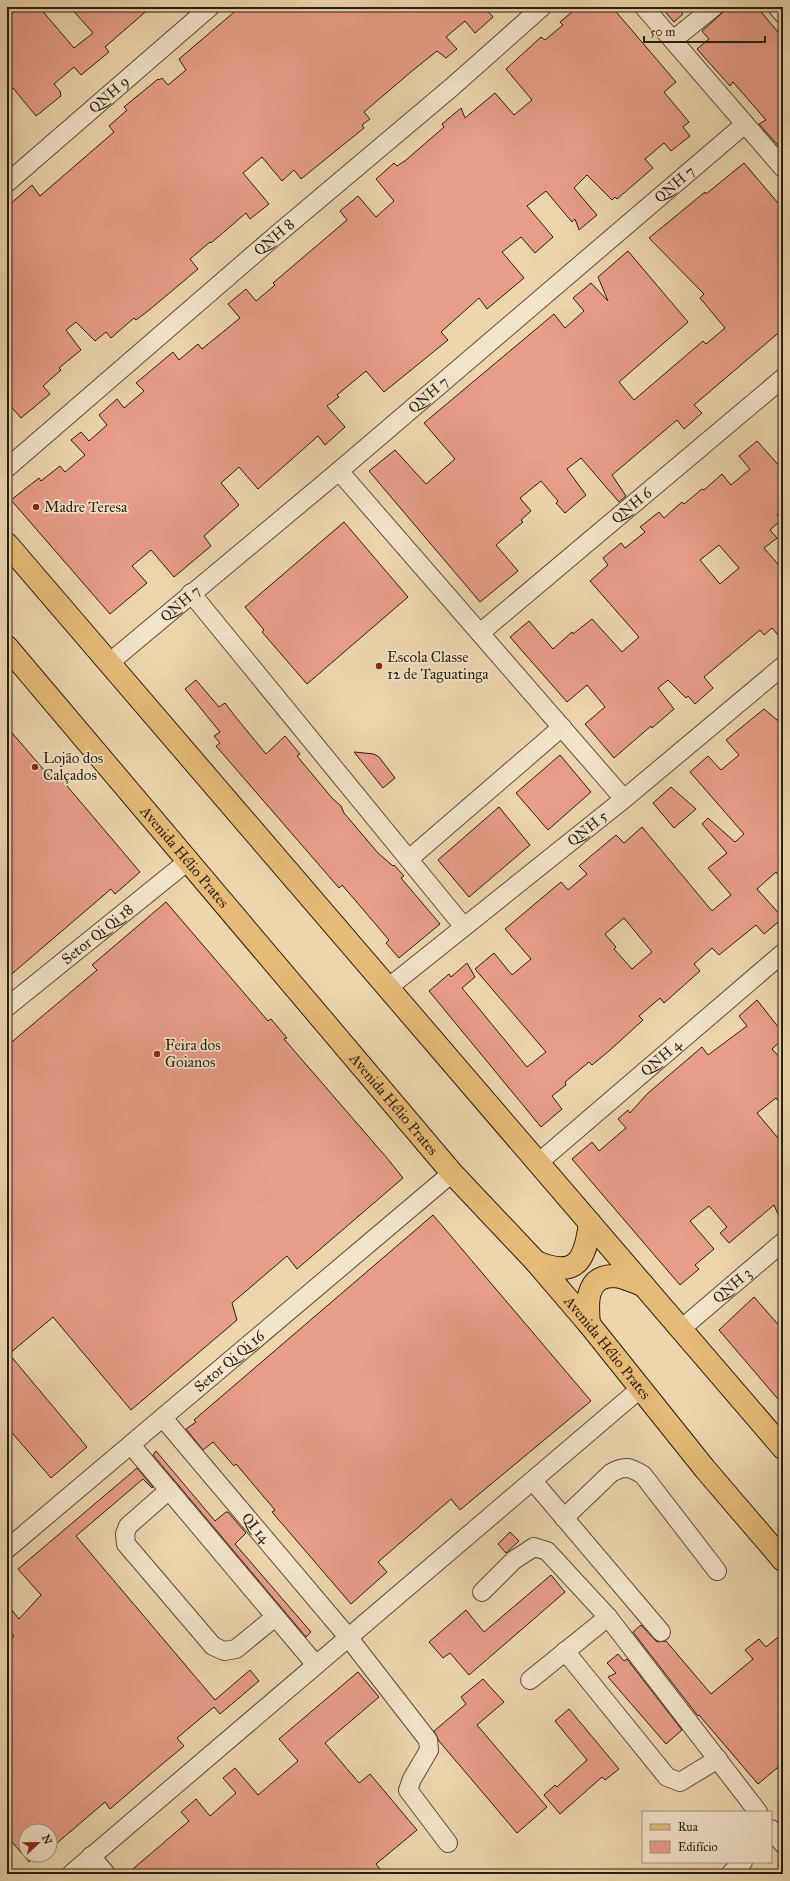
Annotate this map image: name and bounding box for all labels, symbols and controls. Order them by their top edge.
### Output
scale bar [644,18,765,44]
text: 50 m [650,25,675,39]
street label: QNH 9 [85,72,133,117]
street label: QNH 7 [651,162,698,206]
street label: QNH 8 [250,215,298,259]
street label: QNH 7 [404,372,452,417]
street label: QNH 6 [608,483,656,528]
place label: Madre Teresa [44,498,128,516]
marker: Madre Teresa [31,502,41,512]
street label: QNH 7 [156,581,204,626]
place label: Escola Classe 12 de Taguatinga [387,648,489,683]
marker: Escola Classe 12 de Taguatinga [374,661,384,671]
place label: Lojão dos Calçados [43,749,103,784]
marker: Lojão dos Calçados [30,762,40,772]
street label: Avenida Hélio Prates [136,802,233,912]
street label: QNH 5 [564,807,611,850]
street label: Setor Qi Qi 18 [58,900,137,968]
street label: QNH 4 [637,1035,685,1080]
place label: Feira dos Goianos [165,1036,221,1071]
marker: Feira dos Goianos [152,1049,162,1059]
street label: Avenida Hélio Prates [345,1049,442,1159]
street label: QNH 3 [709,1264,755,1307]
street label: Avenida Hélio Prates [560,1292,655,1403]
street label: Setor Qi Qi 16 [191,1326,269,1396]
street label: QI 14 [238,1509,274,1547]
legend [642,1811,772,1863]
text: Rua [678,1820,699,1834]
north arrow [18,1823,58,1863]
text: N [39,1833,55,1847]
text: Edifício [678,1840,718,1854]

